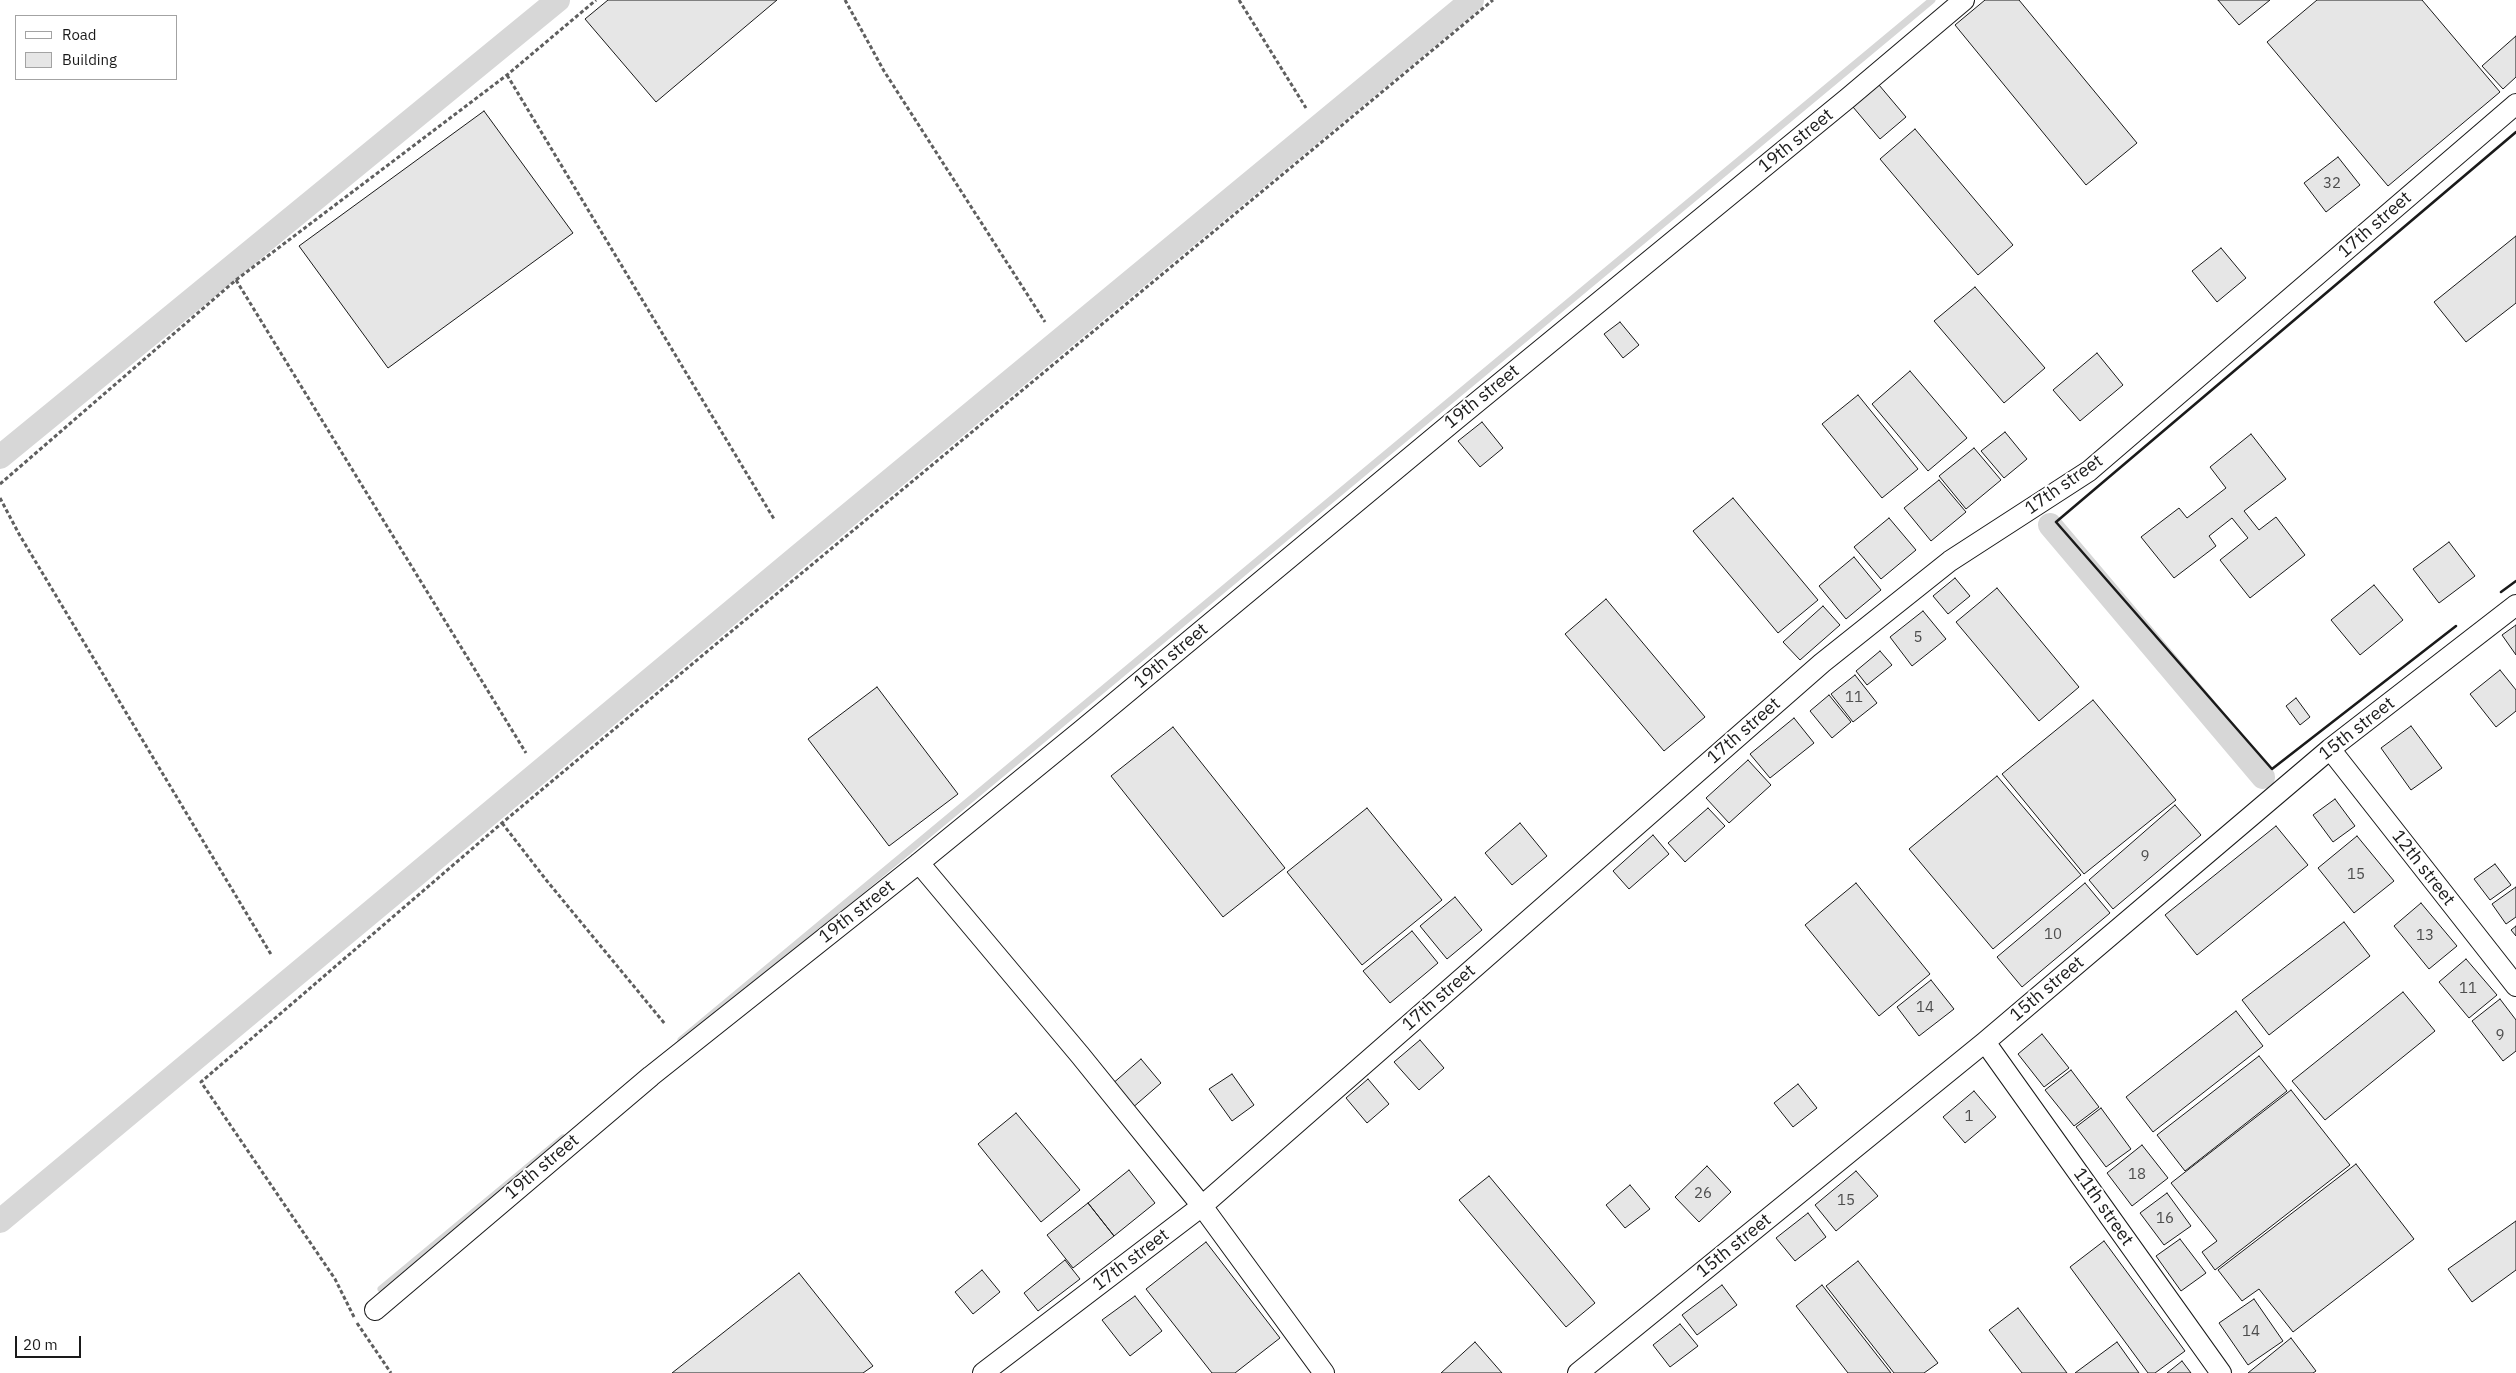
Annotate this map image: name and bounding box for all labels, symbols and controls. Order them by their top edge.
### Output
legend [15,15,178,80]
text: Road [62,25,97,44]
text: Building [62,50,117,69]
street label: 19th street [1754,104,1838,178]
house number: 32 [2323,175,2341,193]
street label: 17th street [2334,187,2416,263]
street label: 19th street [1440,360,1524,434]
street label: 17th street [2021,450,2107,520]
street label: 19th street [1130,619,1212,693]
house number: 5 [1914,629,1922,647]
house number: 11 [1845,689,1863,707]
street label: 17th street [1703,693,1785,769]
street label: 15th street [2315,693,2399,765]
street label: 12th street [2387,826,2459,910]
house number: 9 [2141,848,2149,866]
house number: 15 [2347,866,2365,884]
street label: 19th street [815,876,899,948]
house number: 10 [2044,926,2062,944]
house number: 13 [2416,927,2434,945]
street label: 15th street [2006,952,2088,1026]
street label: 17th street [1398,960,1480,1036]
house number: 11 [2459,980,2477,998]
house number: 14 [1916,999,1934,1017]
house number: 9 [2496,1027,2504,1045]
house number: 1 [1965,1108,1973,1126]
street label: 19th street [501,1130,583,1204]
street label: 11th street [2068,1164,2138,1250]
house number: 18 [2128,1166,2146,1184]
house number: 26 [1694,1185,1712,1203]
house number: 15 [1837,1192,1855,1210]
street label: 15th street [1692,1209,1776,1283]
house number: 16 [2156,1210,2174,1228]
street label: 17th street [1089,1224,1173,1296]
house number: 14 [2242,1323,2260,1341]
scale bar [18,1326,84,1358]
text: 20 m [23,1335,58,1354]

